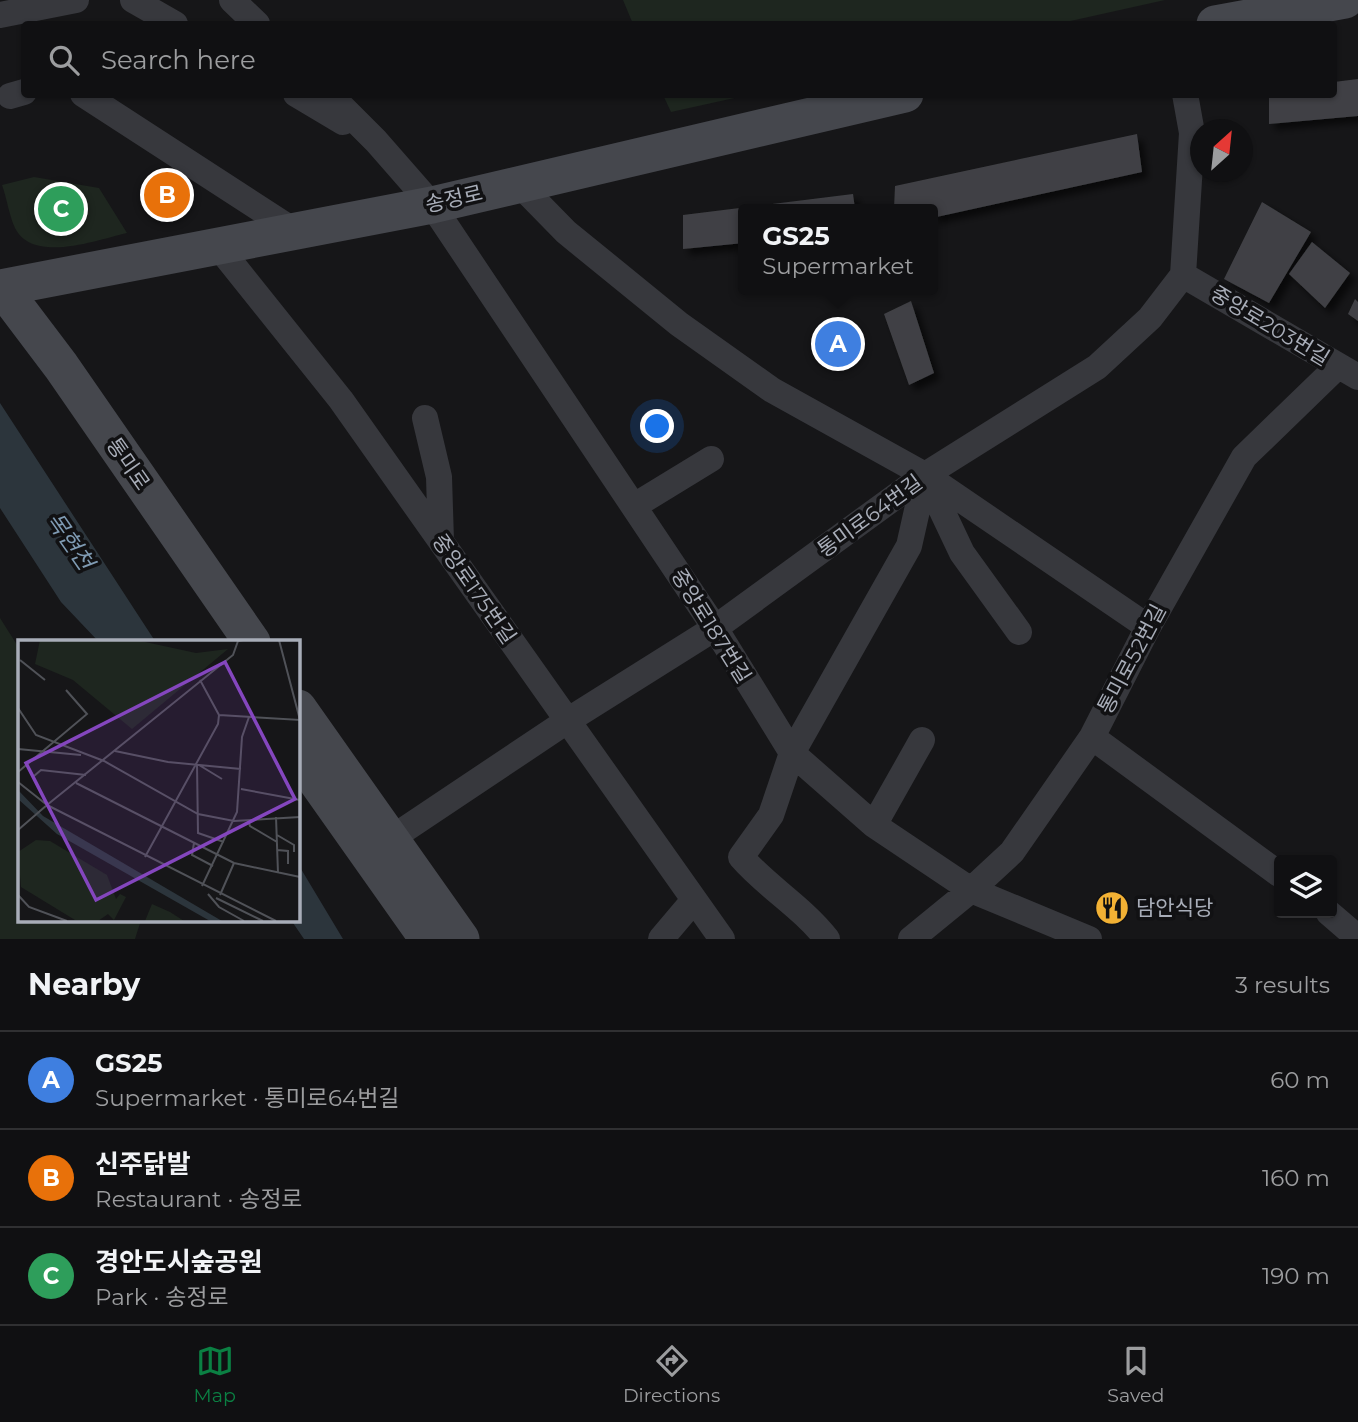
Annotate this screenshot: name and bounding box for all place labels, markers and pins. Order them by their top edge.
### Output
pin: B [144,169,190,221]
pin: C [38,183,84,235]
pin: A [815,318,861,370]
restaurant icon: 담안식당 [1093,889,1131,927]
place label: 담안식당 [1136,895,1213,920]

